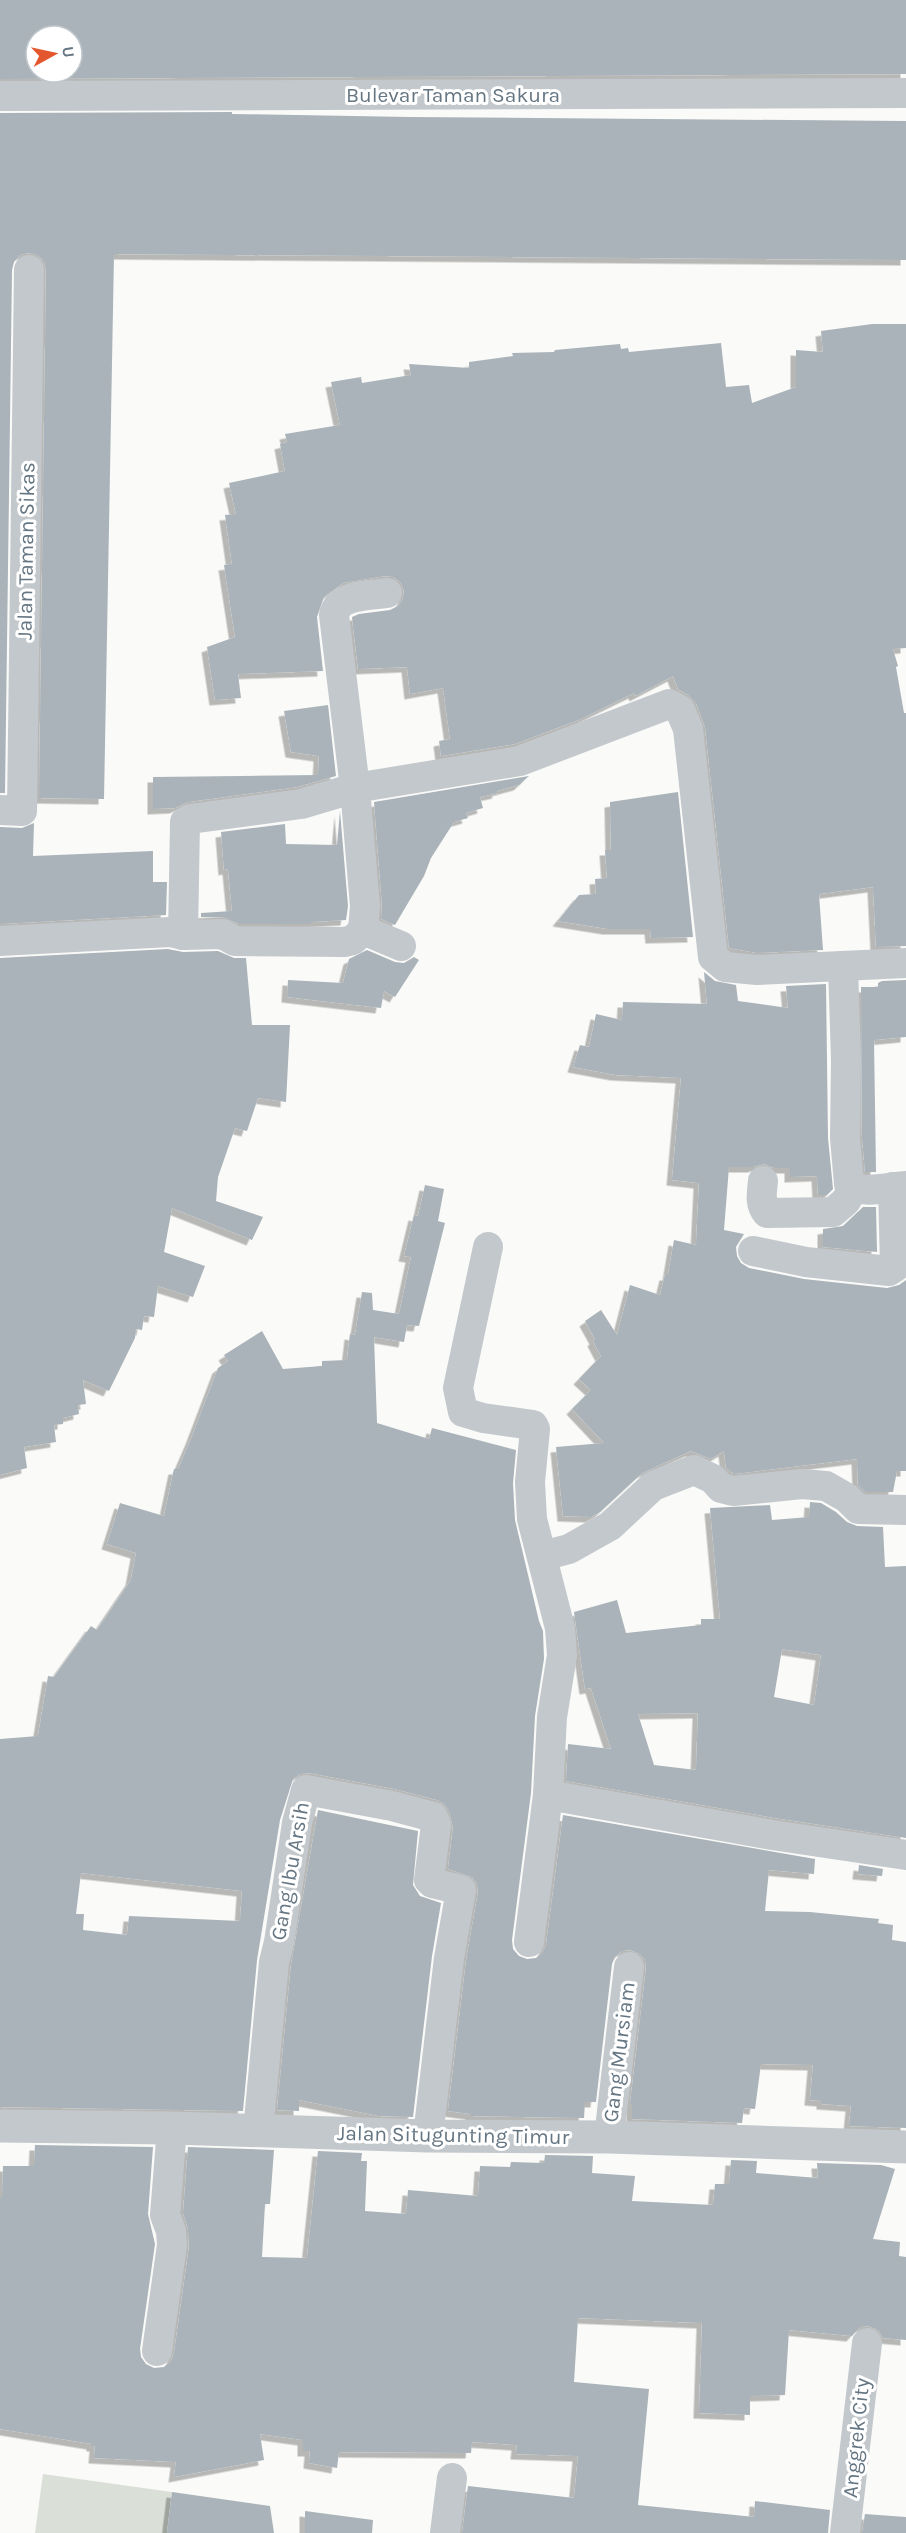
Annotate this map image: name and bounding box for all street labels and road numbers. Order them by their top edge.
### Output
street label: Bulevar Taman Sakura [346,83,560,107]
street label: Jalan Taman Sikas [12,462,40,640]
street label: Gang Ibu Arsih [266,1800,314,1942]
street label: Gang Mursiam [598,1980,640,2124]
street label: Jalan Situgunting Timur [337,2121,570,2149]
street label: Anggrek City [838,2377,874,2499]

